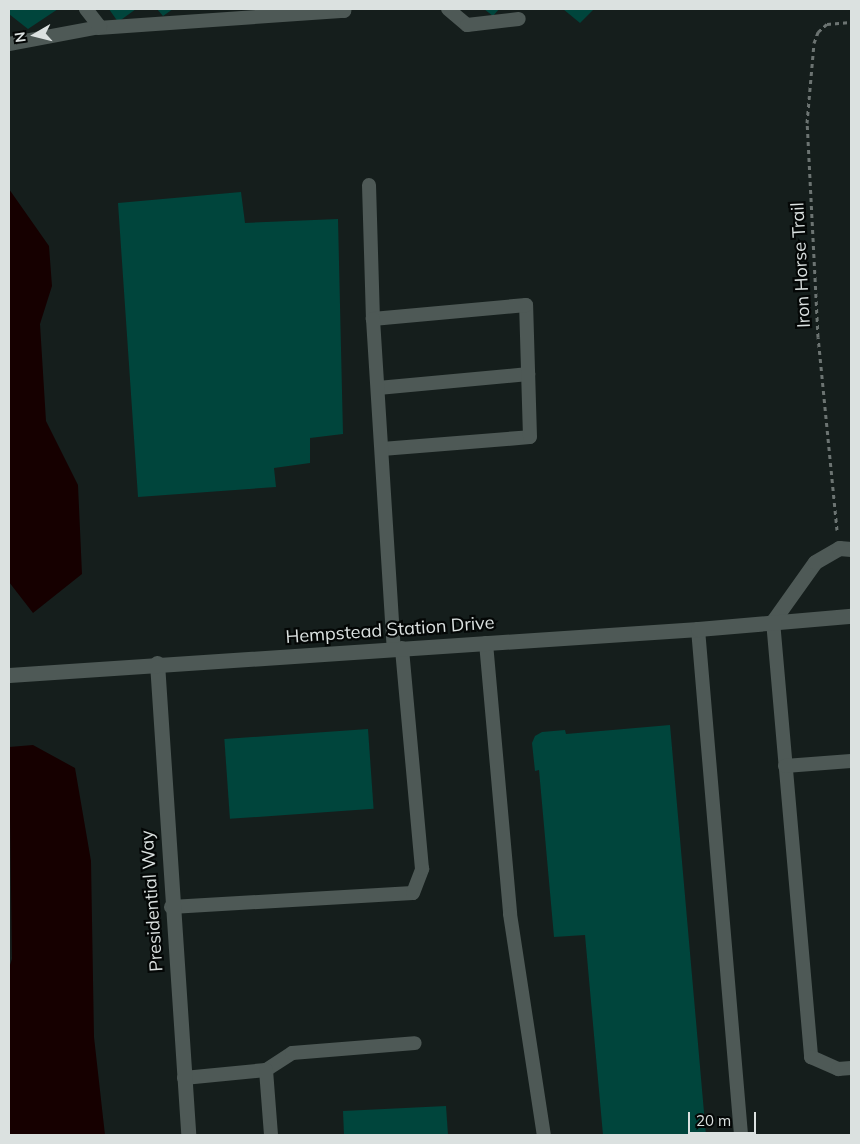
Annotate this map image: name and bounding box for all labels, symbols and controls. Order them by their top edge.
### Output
north arrow [10,10,60,60]
text: N [10,31,30,44]
street label: Iron Horse Trail [787,202,815,328]
street label: Hempstead Station Drive [285,612,495,648]
street label: Presidential Way [136,830,168,972]
scale bar [690,1102,758,1134]
text: 20 m [696,1111,731,1130]

